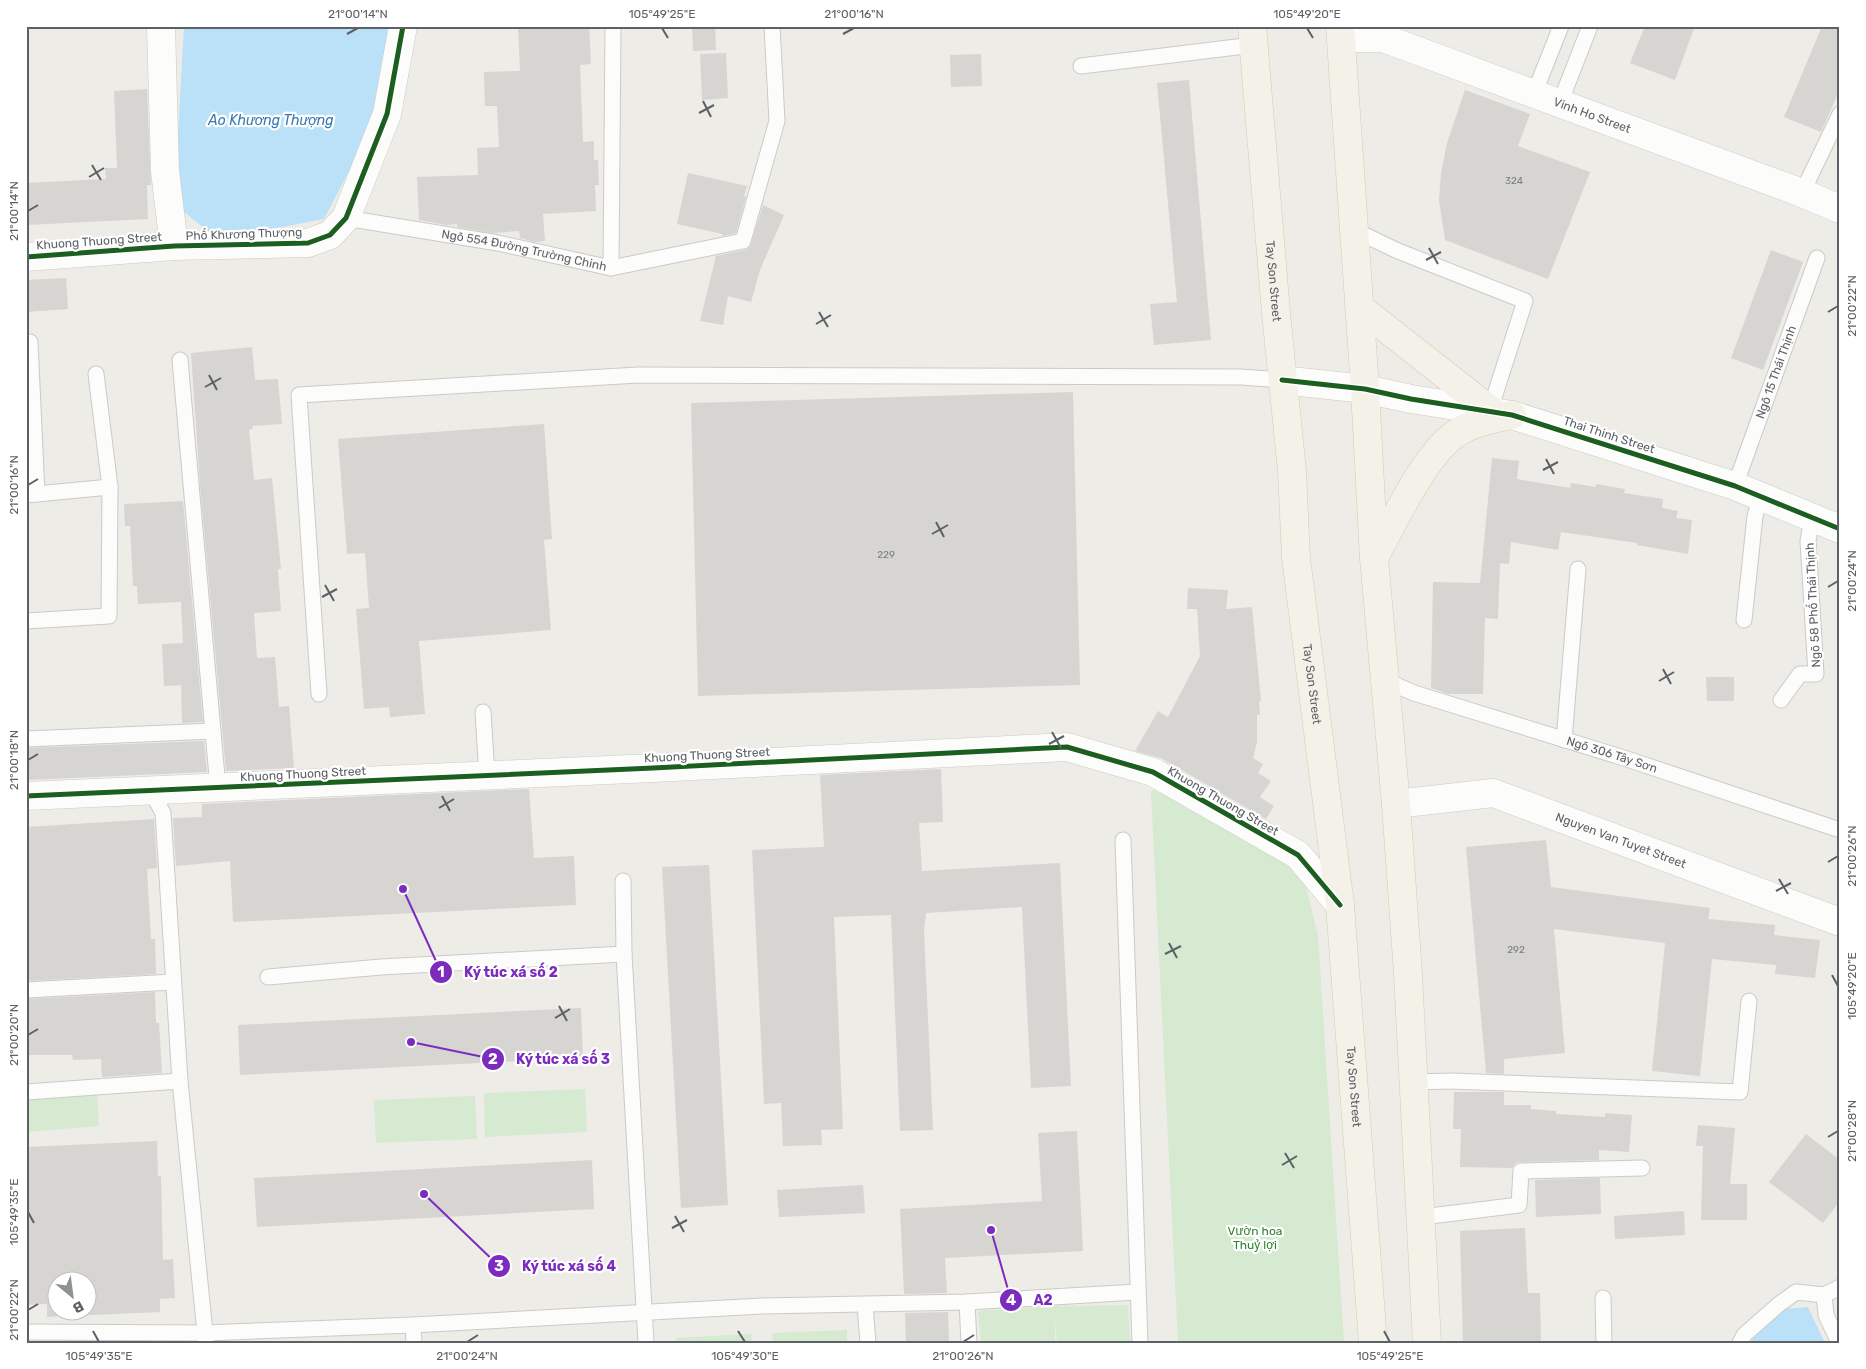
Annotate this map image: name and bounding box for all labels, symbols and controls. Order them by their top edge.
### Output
text: 21°00'14"N [328,7,388,21]
text: 105°49'25"E [628,7,696,21]
text: 21°00'16"N [824,7,884,21]
text: 105°49'20"E [1273,7,1341,21]
street label: Vinh Ho Street [1552,95,1633,136]
water label: Ao Khương Thượng [207,112,334,129]
house number: 324 [1505,175,1523,187]
text: 21°00'14"N [7,181,21,241]
street label: Phố Khương Thượng [185,224,303,243]
street label: Ngõ 554 Đường Trường Chinh [441,227,608,274]
street label: Khuong Thuong Street [36,230,163,252]
street label: Tay Son Street [1263,240,1284,322]
text: 21°00'22"N [1845,275,1859,337]
street label: Ngõ 15 Thái Thịnh [1753,324,1799,421]
street label: Thai Thinh Street [1562,414,1657,456]
text: 21°00'16"N [7,455,21,515]
street label: Ngõ 58 Phố Thái Thịnh [1802,542,1823,668]
house number: 229 [877,549,895,561]
text: 21°00'24"N [1845,550,1859,612]
street label: Tay Son Street [1300,643,1324,725]
text: 21°00'18"N [7,730,21,790]
street label: Ngõ 306 Tây Sơn [1565,734,1659,776]
street label: Khuong Thuong Street [644,745,771,765]
street label: Khuong Thuong Street [1165,763,1281,839]
street label: Khuong Thuong Street [240,764,367,784]
street label: Nguyen Van Tuyet Street [1554,810,1688,871]
text: 21°00'26"N [1845,825,1859,887]
house number: 292 [1507,944,1525,956]
text: 105°49'20"E [1845,952,1859,1020]
callout: Ký túc xá số 2 [428,958,568,987]
text: Ký túc xá số 2 [464,962,558,981]
text: 1 [437,963,445,981]
text: 21°00'20"N [7,1004,21,1066]
callout: Ký túc xá số 3 [481,1045,620,1074]
street label: Tay Son Street [1344,1046,1364,1128]
text: Ký túc xá số 3 [516,1049,610,1068]
text: 2 [488,1050,498,1068]
text: 21°00'28"N [1845,1100,1859,1162]
text: 105°49'35"E [7,1178,21,1246]
park label: Vườn hoa Thuỷ lợi [1228,1224,1282,1252]
callout: Ký túc xá số 4 [487,1252,626,1281]
text: Ký túc xá số 4 [522,1256,617,1275]
text: 3 [494,1257,504,1275]
north arrow [48,1272,98,1322]
text: 21°00'22"N [7,1279,21,1341]
callout: A2 [998,1285,1063,1314]
text: 4 [1006,1291,1016,1309]
text: A2 [1033,1292,1053,1309]
text: B [70,1297,86,1317]
text: 105°49'35"E [65,1349,133,1363]
text: 21°00'24"N [436,1349,498,1363]
text: 105°49'30"E [711,1349,779,1363]
text: 21°00'26"N [932,1349,994,1363]
text: 105°49'25"E [1356,1349,1424,1363]

